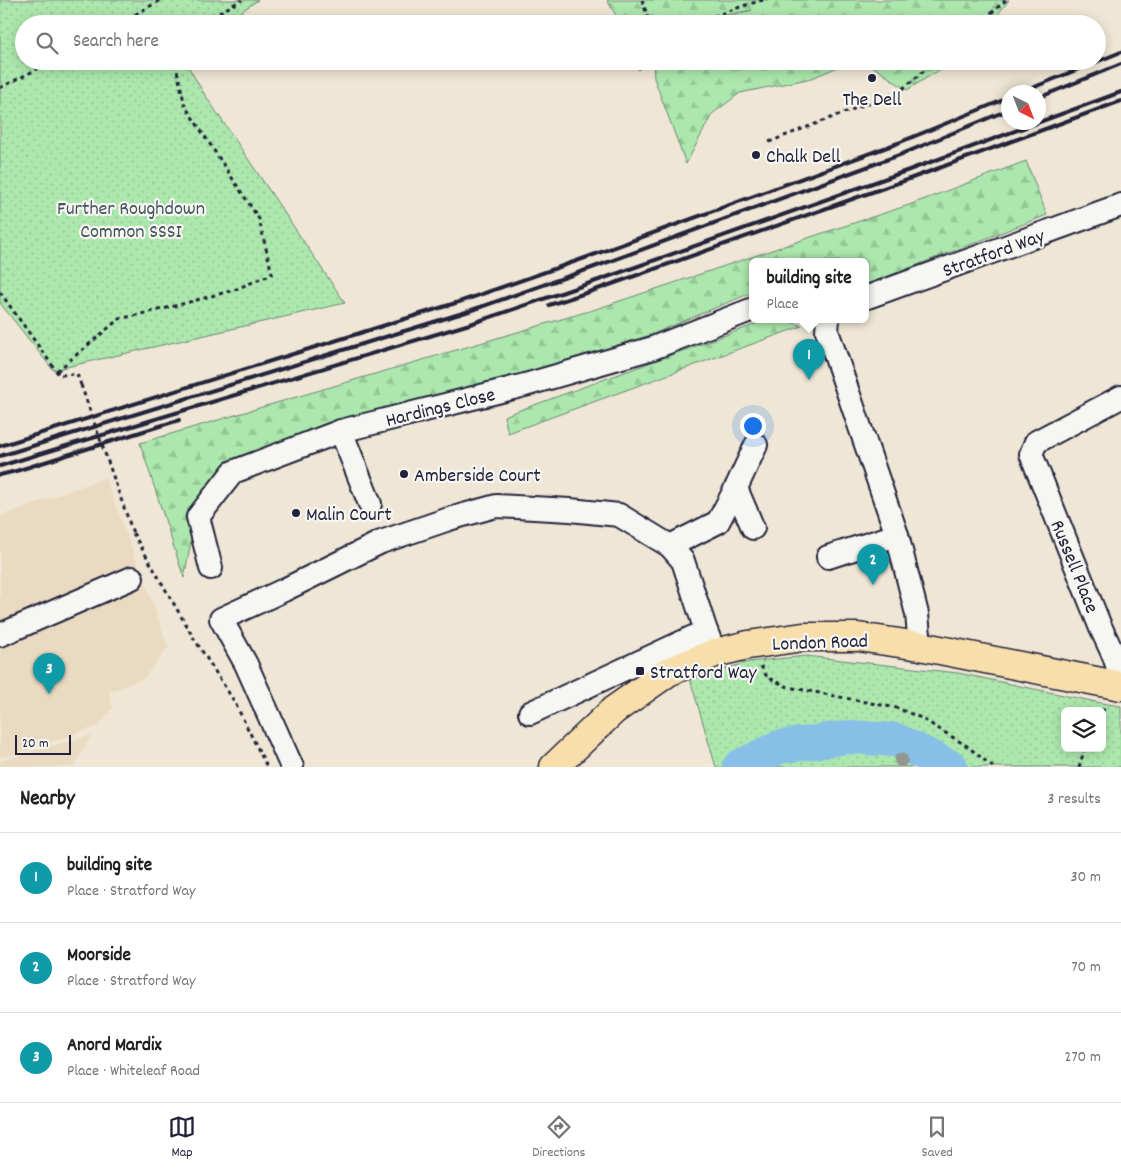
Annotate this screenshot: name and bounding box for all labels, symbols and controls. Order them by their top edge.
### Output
search box [15,15,1106,70]
icon: search [33,29,61,57]
text: Search here [73,29,159,56]
marker: The Dell [866,72,878,84]
north arrow [1001,85,1046,130]
place label: The Dell [842,87,902,115]
place label: Chalk Dell [766,144,841,172]
marker: Chalk Dell [750,149,762,161]
park label: Further Roughdown Common SSSI [57,196,205,247]
street label: Stratford Way [939,223,1050,286]
popup [749,258,869,323]
text: building site [766,266,852,293]
text: Place [766,293,799,316]
pin: 1 [793,339,825,380]
street label: Hardings Close [383,382,499,436]
your location [740,413,766,439]
place label: Amberside Court [414,463,541,491]
marker: Amberside Court [398,468,410,480]
place label: Malin Court [306,502,392,530]
marker: Malin Court [290,507,302,519]
street label: Russell Place [1042,516,1105,618]
pin: 2 [857,544,889,585]
street label: London Road [772,628,868,660]
pin: 3 [33,653,65,694]
place label: Stratford Way [650,660,758,688]
marker: Stratford Way [634,665,646,677]
map controls [1061,707,1106,752]
button: layers [1061,707,1106,752]
scale bar [15,732,71,755]
text: 20 m [22,734,49,754]
text: Nearby [20,785,75,815]
text: 3 results [1047,788,1101,811]
text: building site [67,853,152,880]
text: 1 [34,866,38,889]
text: 30 m [1071,866,1101,889]
text: Place · Stratford Way [67,880,195,903]
text: Moorside [67,943,131,970]
text: 2 [33,956,40,979]
text: 70 m [1071,956,1101,979]
text: Place · Stratford Way [67,970,195,993]
text: Anord Mardix [67,1033,161,1060]
text: 3 [32,1046,40,1069]
text: 270 m [1065,1046,1101,1069]
text: Place · Whiteleaf Road [67,1060,200,1083]
tab: Map [168,1113,196,1163]
tab: Directions [532,1113,585,1163]
tab: Saved [922,1113,953,1163]

